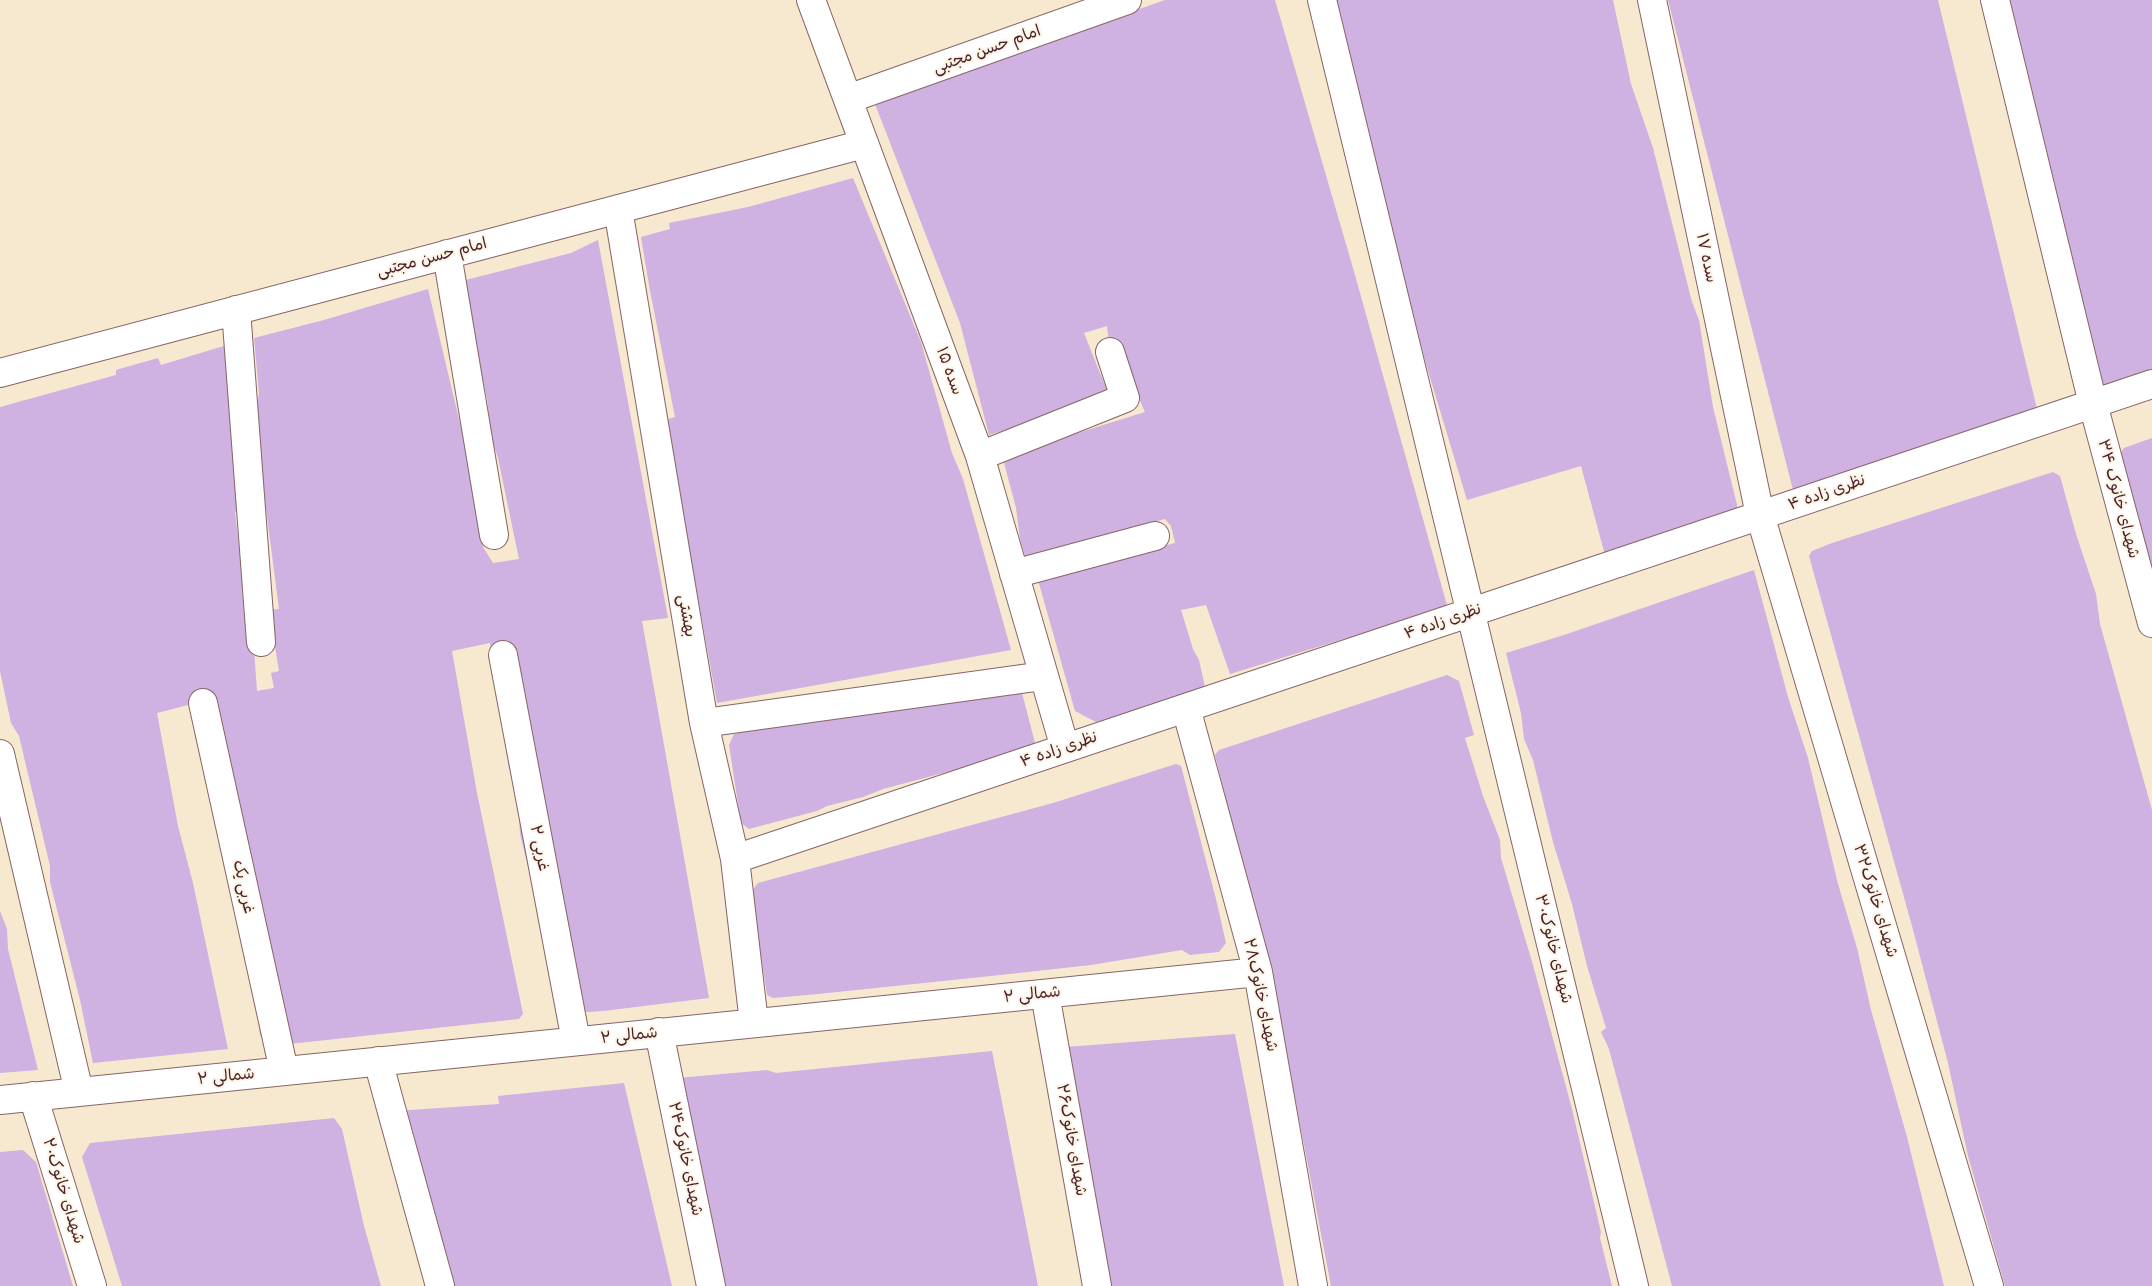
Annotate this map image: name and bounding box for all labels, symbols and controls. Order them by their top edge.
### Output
street label: امام حسن مجتبی [930,22,1044,78]
street label: سده ۱۷ [1691,232,1721,284]
street label: امام حسن مجتبی [375,234,489,282]
street label: سده ۱۵ [931,344,967,398]
street label: ۳۴ شهدای خانوک [2093,437,2143,561]
street label: نظری زاده ۴ [1786,471,1868,515]
street label: بهشتی [673,593,699,639]
street label: نظری زاده ۴ [1402,600,1484,644]
street label: نظری زاده ۴ [1018,728,1100,772]
street label: ۲ غربی [525,823,553,873]
street label: شهدای خانوک۳۲ [1849,842,1901,960]
street label: غربی یک [228,858,258,916]
street label: شهدای خانوک۳۰ [1530,893,1576,1005]
street label: شهدای خانوک۲۸ [1239,937,1281,1053]
street label: شمالی ۲ [1002,982,1062,1008]
street label: شمالی ۲ [599,1023,659,1049]
street label: شمالی ۲ [196,1064,256,1090]
street label: شهدای خانوک۲۶ [1052,1082,1090,1198]
street label: شهدای خانوک۲۴ [664,1100,706,1218]
street label: شهدای خانوک۲۰ [38,1136,88,1246]

